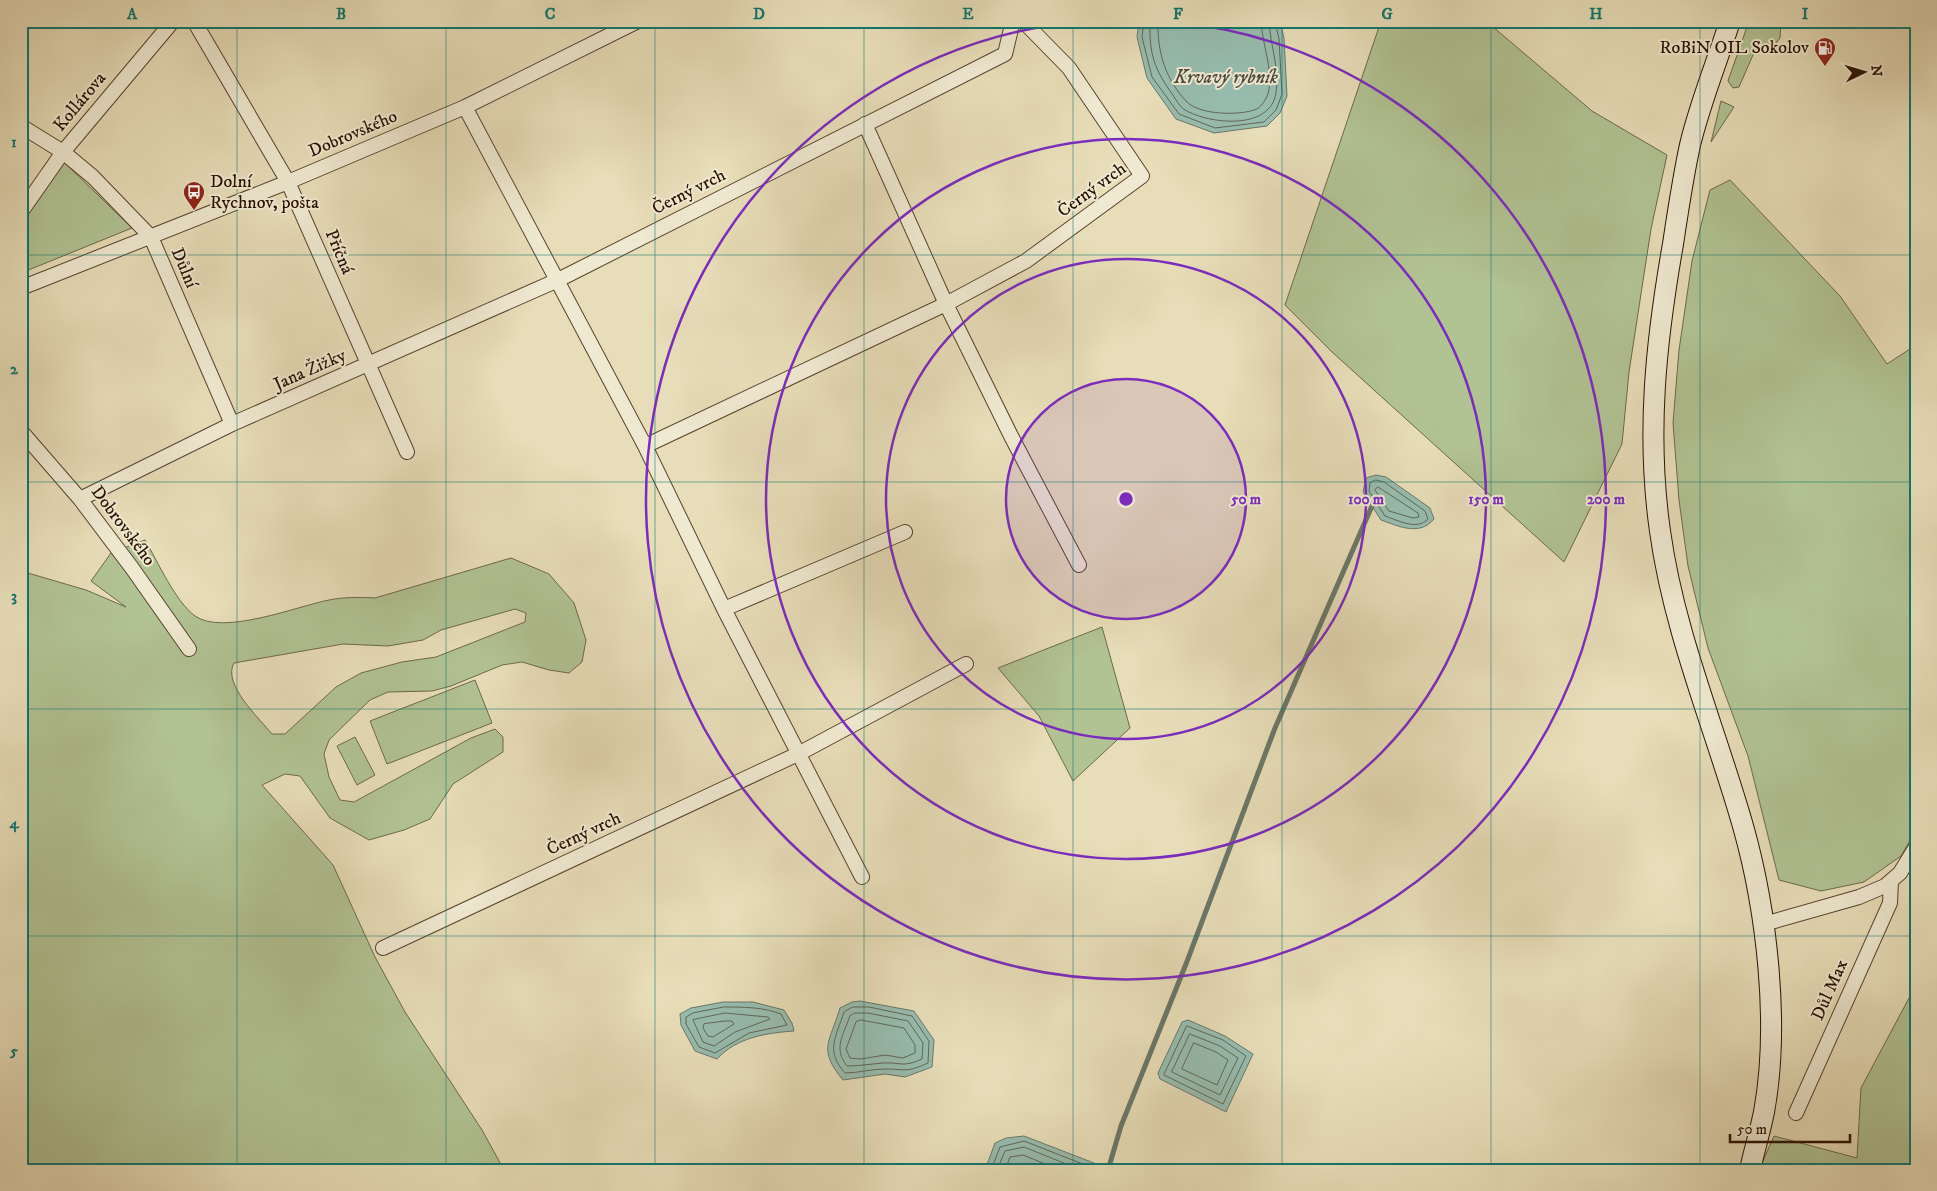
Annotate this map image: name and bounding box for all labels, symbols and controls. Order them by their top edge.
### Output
text: A [126,4,138,24]
text: B [336,4,346,24]
text: C [545,4,555,24]
text: D [753,4,765,24]
text: E [962,4,974,24]
text: F [1173,4,1183,24]
text: G [1381,4,1393,24]
text: H [1589,4,1603,24]
text: I [1802,4,1809,24]
fuel station icon: RoBiN OIL Sokolov [1813,36,1837,67]
place label: RoBiN OIL Sokolov [1660,37,1809,59]
north arrow [1840,48,1890,98]
text: N [1866,64,1885,78]
water label: Krvavý rybník [1173,66,1278,89]
street label: Kollárova [49,68,111,136]
street label: Dobrovského [305,105,401,163]
text: 1 [11,132,17,152]
street label: Černý vrch [1053,157,1131,222]
street label: Černý vrch [648,163,730,220]
place label: Dolní Rychnov, pošta [210,171,319,214]
bus stop icon: Dolní Rychnov, pošta [182,180,206,211]
street label: Příčná [320,226,358,278]
street label: Důlní [166,245,203,293]
street label: Jana Žižky [268,343,350,396]
text: 2 [10,359,19,379]
street label: Dobrovského [86,482,160,570]
centre of rings [1117,490,1135,508]
text: 50 m [1230,490,1262,509]
text: 100 m [1348,490,1385,509]
text: 150 m [1468,490,1504,509]
text: 200 m [1587,490,1626,509]
text: 3 [11,586,17,606]
street label: Černý vrch [543,806,625,861]
text: 4 [8,813,19,833]
street label: Důl Max [1807,956,1853,1024]
text: 5 [9,1041,18,1061]
scale bar [1730,1111,1850,1143]
text: 50 m [1737,1120,1767,1139]

